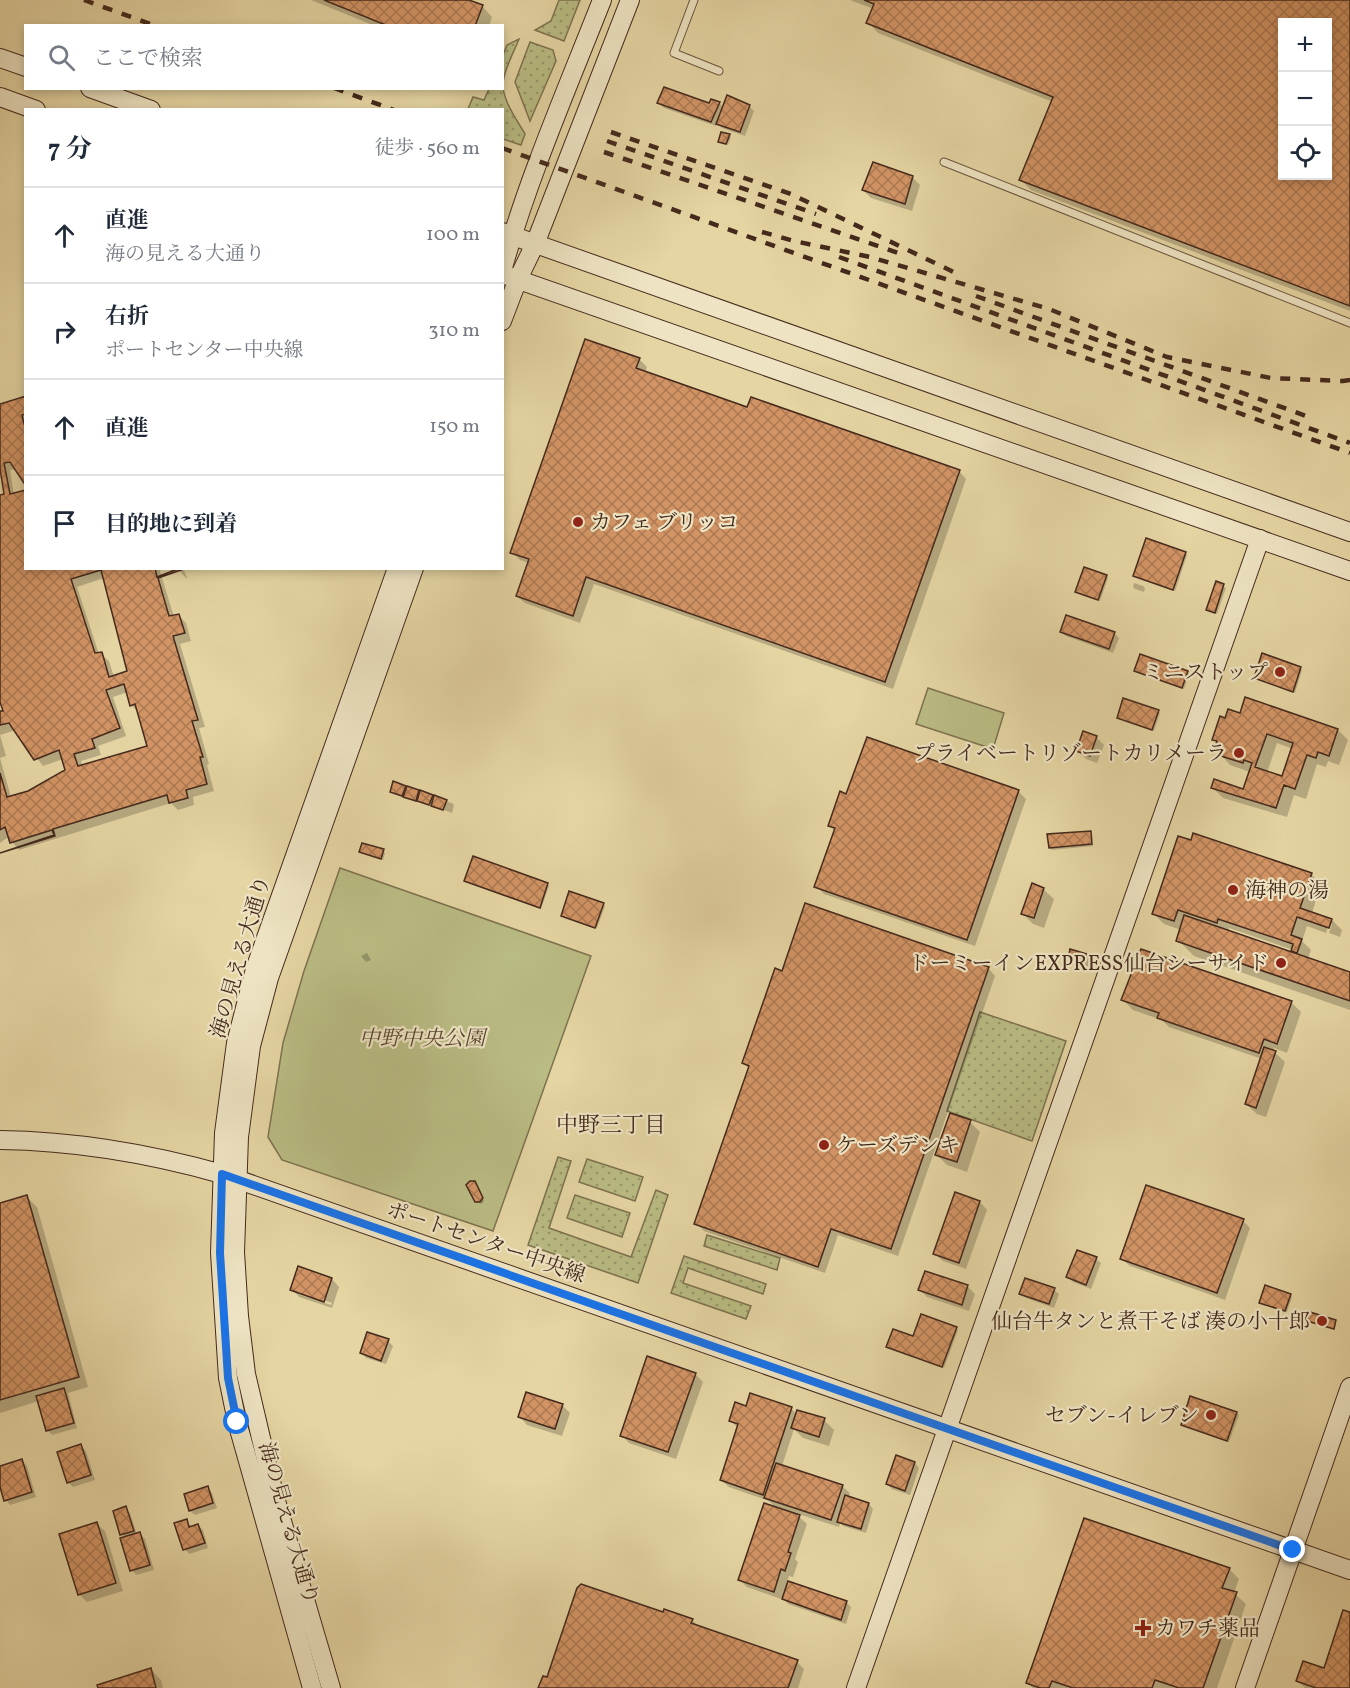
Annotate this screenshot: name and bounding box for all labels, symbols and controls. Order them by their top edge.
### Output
map controls [1278,18,1332,180]
button: + [1278,18,1332,72]
search box [24,24,504,90]
icon: search [45,41,78,74]
text: ここで検索 [93,44,203,75]
button: − [1278,72,1332,126]
button: locate [1278,126,1332,180]
text: 7 分 [48,132,92,168]
text: 徒歩 · 560 m [375,135,480,163]
text: 直進 [105,206,149,237]
icon: ahead [48,219,81,252]
text: 100 m [426,221,480,249]
text: 海の見える大通り [105,241,265,269]
text: 右折 [105,302,149,333]
icon: right [48,315,81,348]
text: 310 m [428,317,480,345]
text: ポートセンター中央線 [105,337,304,365]
icon: ahead [48,411,81,444]
text: 150 m [429,413,480,441]
text: 直進 [105,414,149,445]
icon: arrive [48,507,81,540]
place label: カフェ ブリッコ [590,509,738,538]
text: 目的地に到着 [105,510,237,541]
marker: カフェ ブリッコ [571,515,585,529]
place label: ミニストップ [1143,659,1268,688]
marker: ミニストップ [1273,665,1287,679]
place label: プライベートリゾートカリメーラ [914,740,1227,769]
marker: プライベートリゾートカリメーラ [1232,746,1246,760]
street label: 海の見える大通り [204,873,279,1042]
place label: 海神の湯 [1245,877,1329,906]
marker: 海神の湯 [1226,883,1240,897]
place label: ドーミーインEXPRESS仙台シーサイド [908,950,1269,979]
marker: ドーミーインEXPRESS仙台シーサイド [1274,956,1288,970]
park label: 中野中央公園 [359,1025,488,1054]
district label: 中野三丁目 [556,1111,666,1142]
place label: ケーズデンキ [836,1132,960,1161]
marker: ケーズデンキ [817,1138,831,1152]
street label: ポートセンター中央線 [382,1196,589,1291]
place label: 仙台牛タンと煮干そば 湊の小十郎 [991,1308,1310,1337]
marker: 仙台牛タンと煮干そば 湊の小十郎 [1315,1314,1329,1328]
place label: セブン-イレブン [1045,1402,1199,1431]
route start [223,1408,249,1434]
marker: セブン-イレブン [1204,1408,1218,1422]
street label: 海の見える大通り [250,1439,325,1608]
route end [1279,1536,1305,1562]
place label: カワチ薬品 [1155,1615,1260,1644]
marker: カワチ薬品 [1136,1621,1150,1635]

